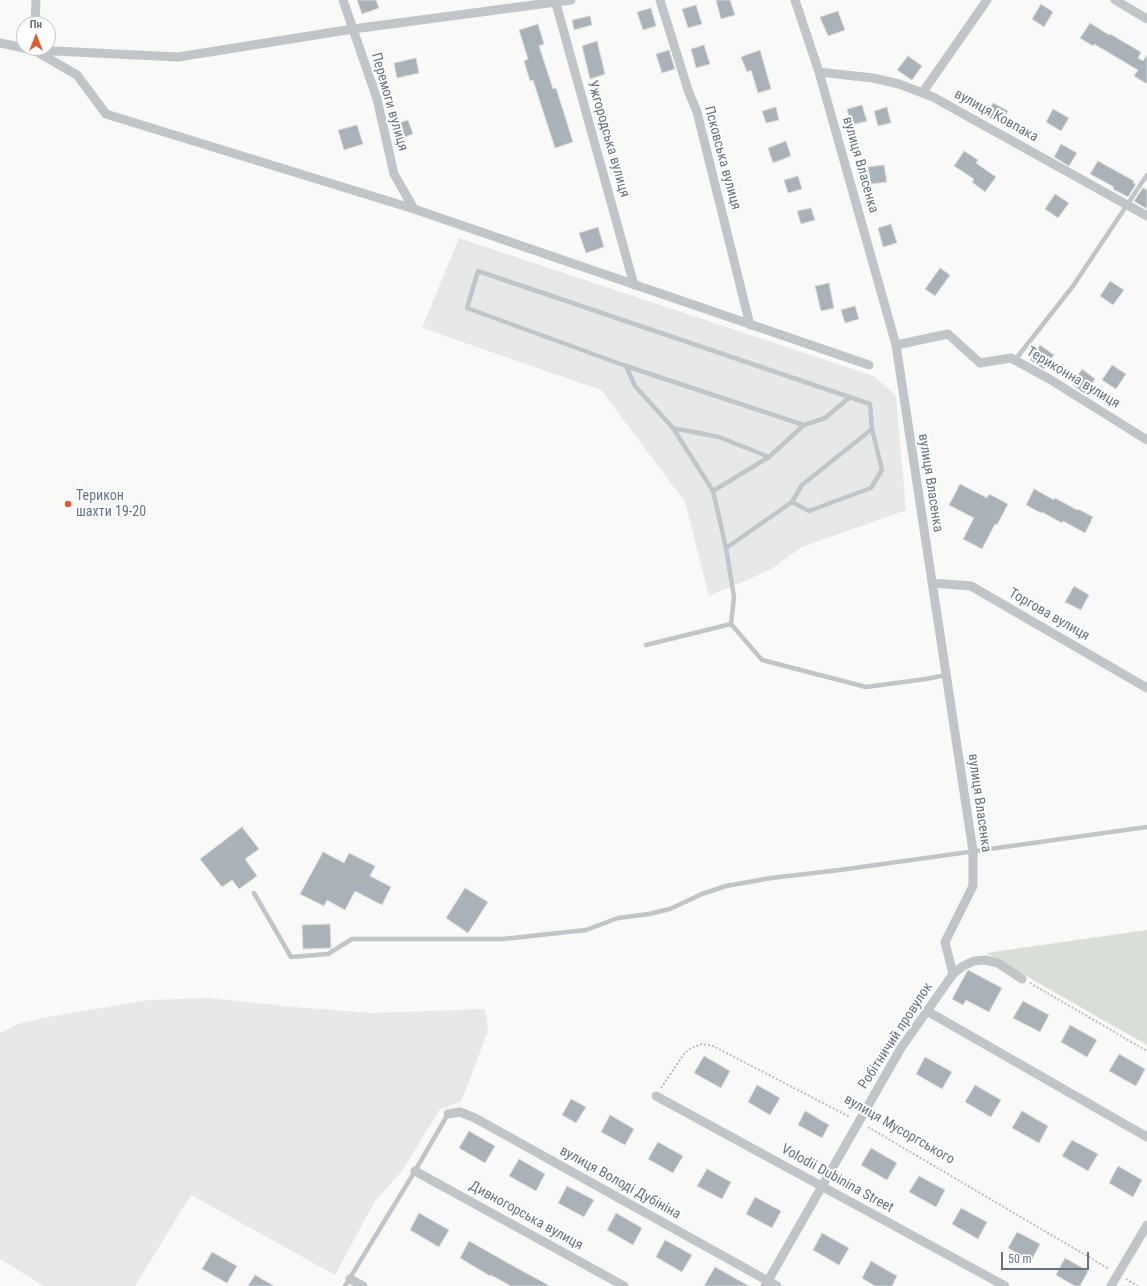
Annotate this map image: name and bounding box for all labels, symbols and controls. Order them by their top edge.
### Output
north arrow [16,16,56,56]
text: Пн [30,18,42,31]
street label: Перемоги вулиця [367,51,411,153]
street label: Ужгородська вулиця [583,79,633,199]
street label: вулиця Ковпака [951,86,1041,146]
street label: Псковська вулиця [700,104,744,212]
street label: вулиця Власенка [838,115,882,215]
street label: Териконна вулиця [1023,344,1123,412]
street label: вулиця Власенка [914,433,946,533]
place label: Терикон шахти 19-20 [76,488,146,520]
marker: Терикон шахти 19-20 [63,499,73,509]
street label: Торгова вулиця [1006,585,1092,645]
street label: вулиця Власенка [964,753,994,853]
street label: Робітничий провулок [855,980,937,1092]
street label: вулиця Мусоргського [841,1092,957,1168]
street label: Volodii Dubinina Street [778,1141,896,1217]
street label: вулиця Володі Дубініна [557,1143,683,1223]
street label: Дивногорська вулиця [466,1178,586,1254]
scale bar [1003,1244,1091,1270]
text: 50 m [1008,1252,1032,1266]

